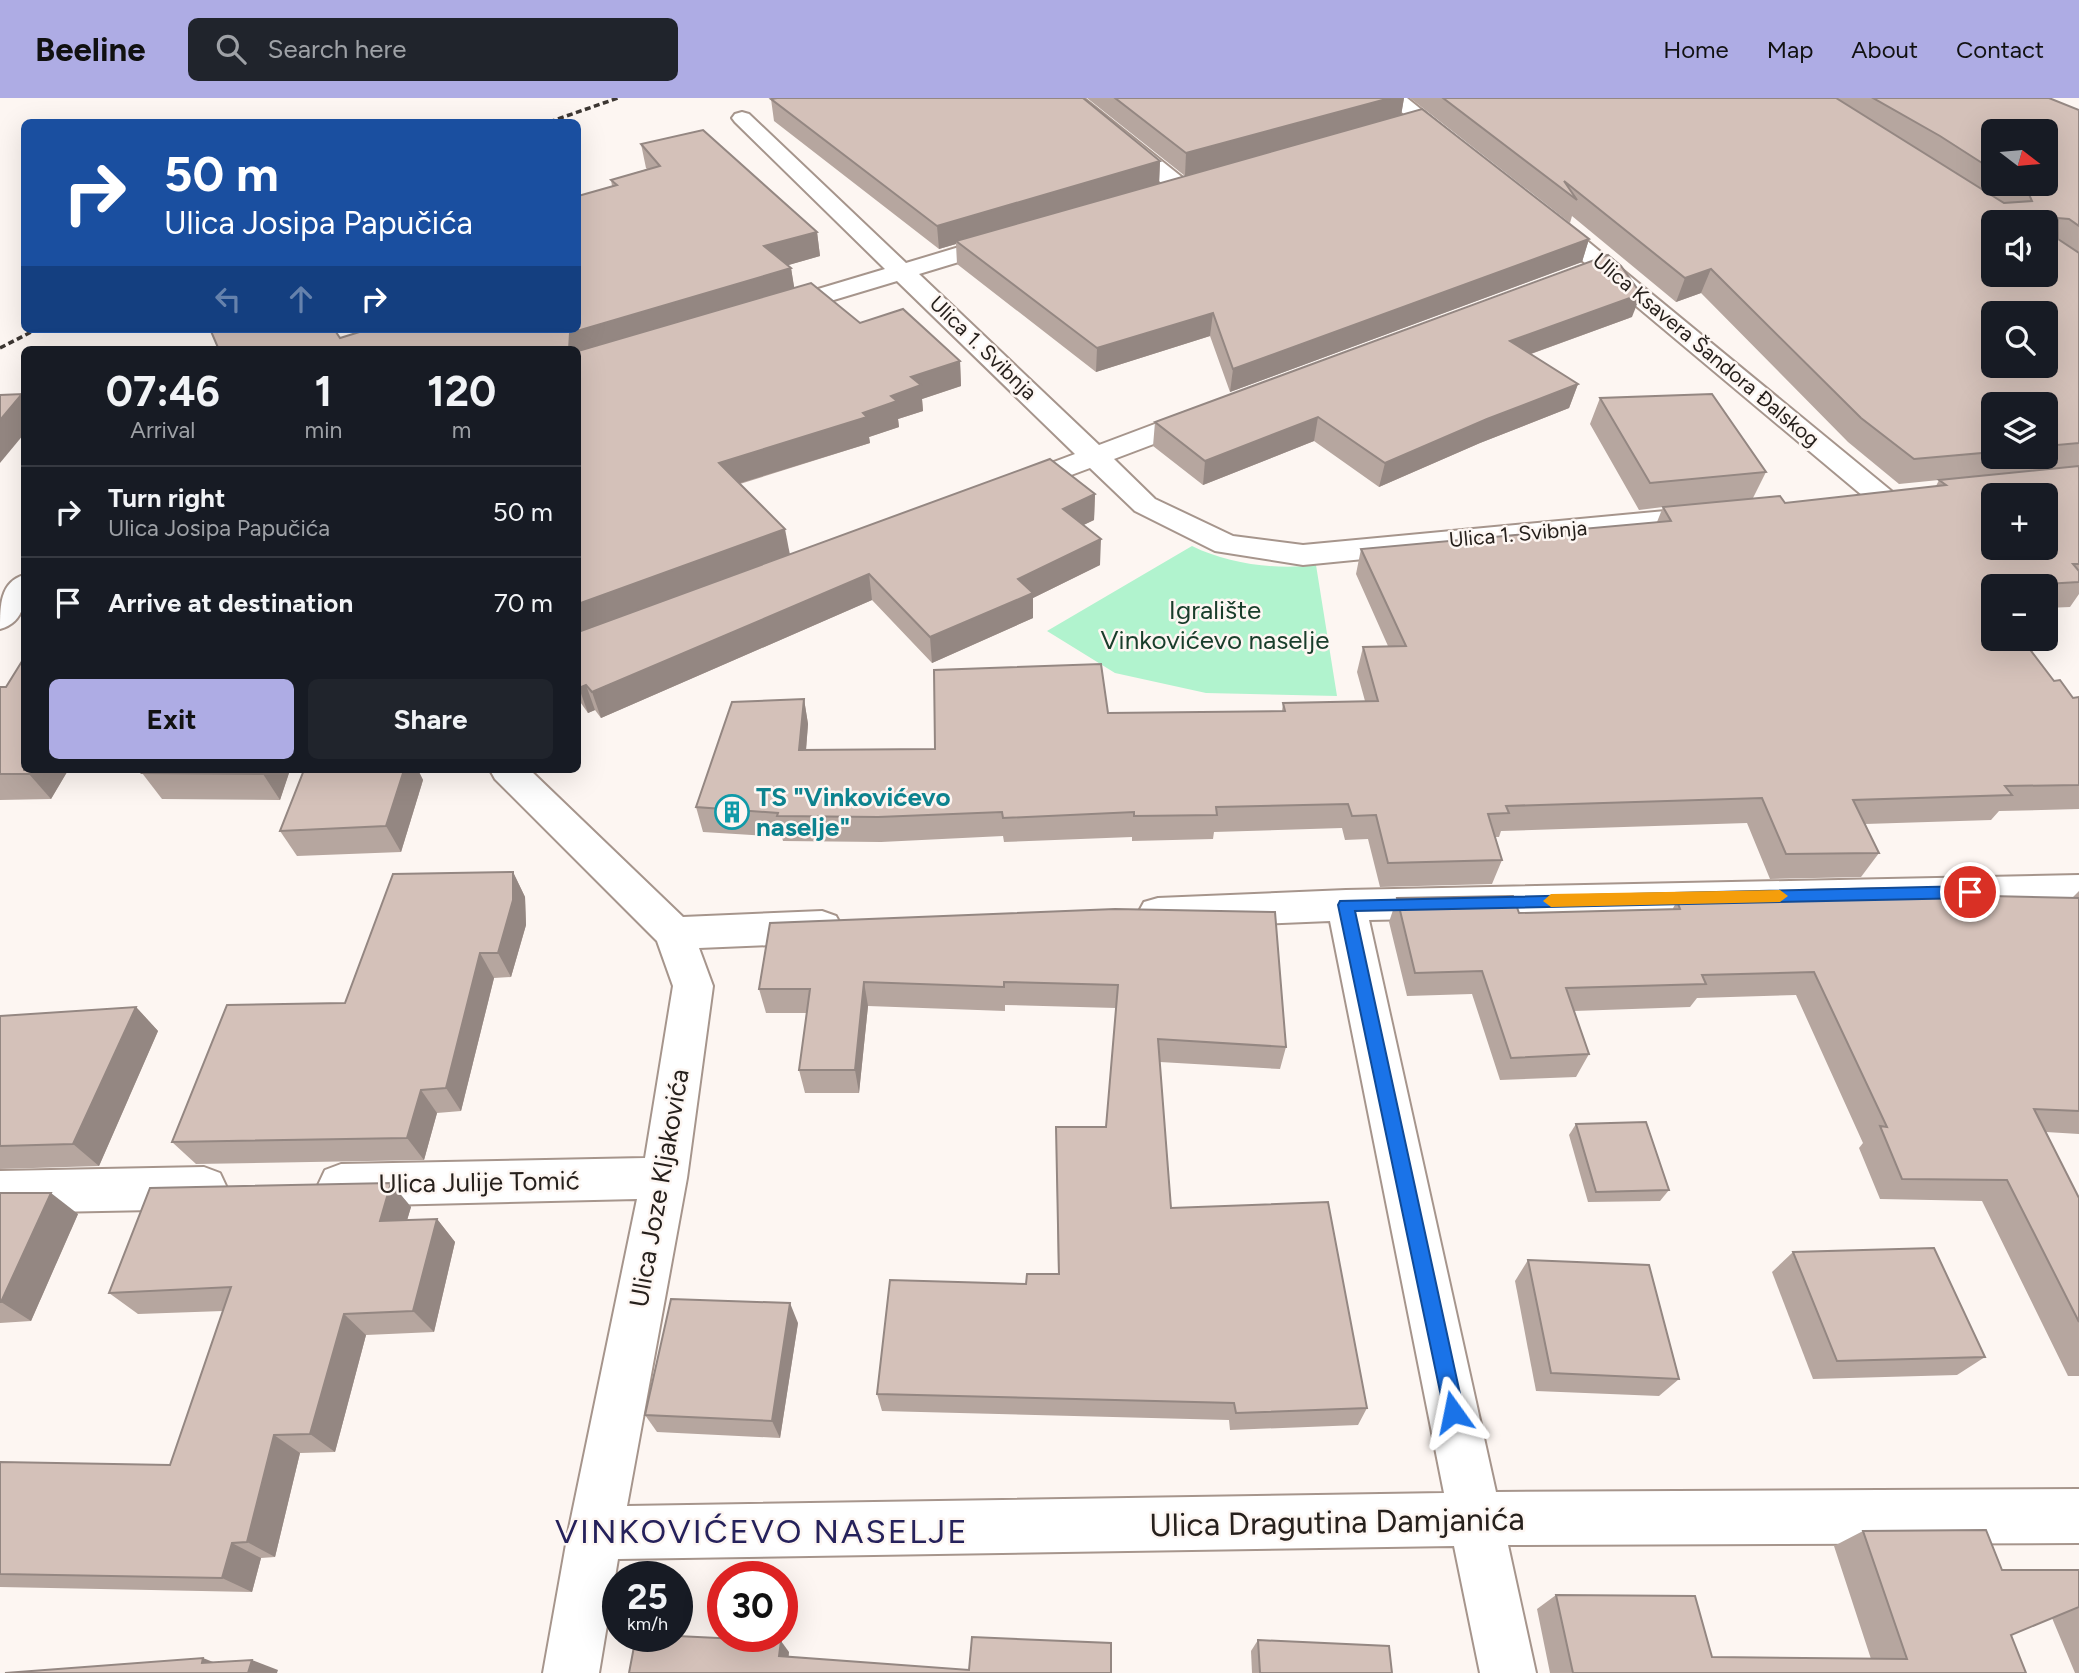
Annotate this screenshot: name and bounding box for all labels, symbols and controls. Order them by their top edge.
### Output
search box [188,18,678,81]
text: Beeline [35,30,146,69]
icon: search [212,30,250,68]
text: Search here [268,33,406,65]
text: Home [1663,35,1729,64]
text: Map [1767,35,1813,64]
text: About [1851,35,1918,64]
text: Contact [1956,35,2044,64]
north arrow [1981,119,2058,196]
map controls [1981,119,2058,651]
text: 50 m [164,144,279,203]
icon: right [49,147,140,238]
text: Ulica Josipa Papučića [164,204,473,242]
button: sound [1981,210,2058,287]
street label: Ulica Ksavera Šandora Đalskog [1588,247,1825,452]
icon: left [209,280,247,318]
icon: ahead [282,280,320,318]
icon: right [355,280,393,318]
street label: Ulica 1. Svibnja [925,290,1042,405]
button: search [1981,301,2058,378]
text: 07:46 [106,366,220,417]
text: 1 [315,366,332,417]
text: 120 [427,366,496,417]
button: layers [1981,392,2058,469]
text: Arrival [130,416,195,444]
text: min [305,416,342,444]
text: m [452,416,471,444]
text: Turn right [108,482,225,514]
button: + [1981,483,2058,560]
icon: right [49,493,87,531]
text: 50 m [493,496,553,528]
text: Ulica Josipa Papučića [108,514,330,542]
street label: Ulica 1. Svibnja [1448,515,1588,552]
button: − [1981,574,2058,651]
icon: arrive [49,584,87,622]
text: Arrive at destination [108,587,353,619]
text: 70 m [494,587,553,619]
park label: Igralište Vinkovićevo naselje [1101,594,1329,656]
button: Exit [49,679,294,759]
button: Share [308,679,553,759]
place label: TS "Vinkovićevo naselje" [756,781,951,843]
building icon: TS "Vinkovićevo naselje" [713,793,751,831]
pin [1940,862,2000,922]
icon: arrive [1951,873,1989,911]
street label: Ulica Joze Kljakovića [622,1066,696,1310]
street label: Ulica Julije Tomić [378,1164,580,1200]
position arrow [1416,1375,1490,1449]
street label: Ulica Dragutina Damjanića [1149,1500,1525,1544]
district label: VINKOVIĆEVO NASELJE [555,1512,969,1551]
speed limit sign: 30 [707,1561,798,1652]
text: 25 [627,1576,668,1618]
text: km/h [627,1613,668,1635]

